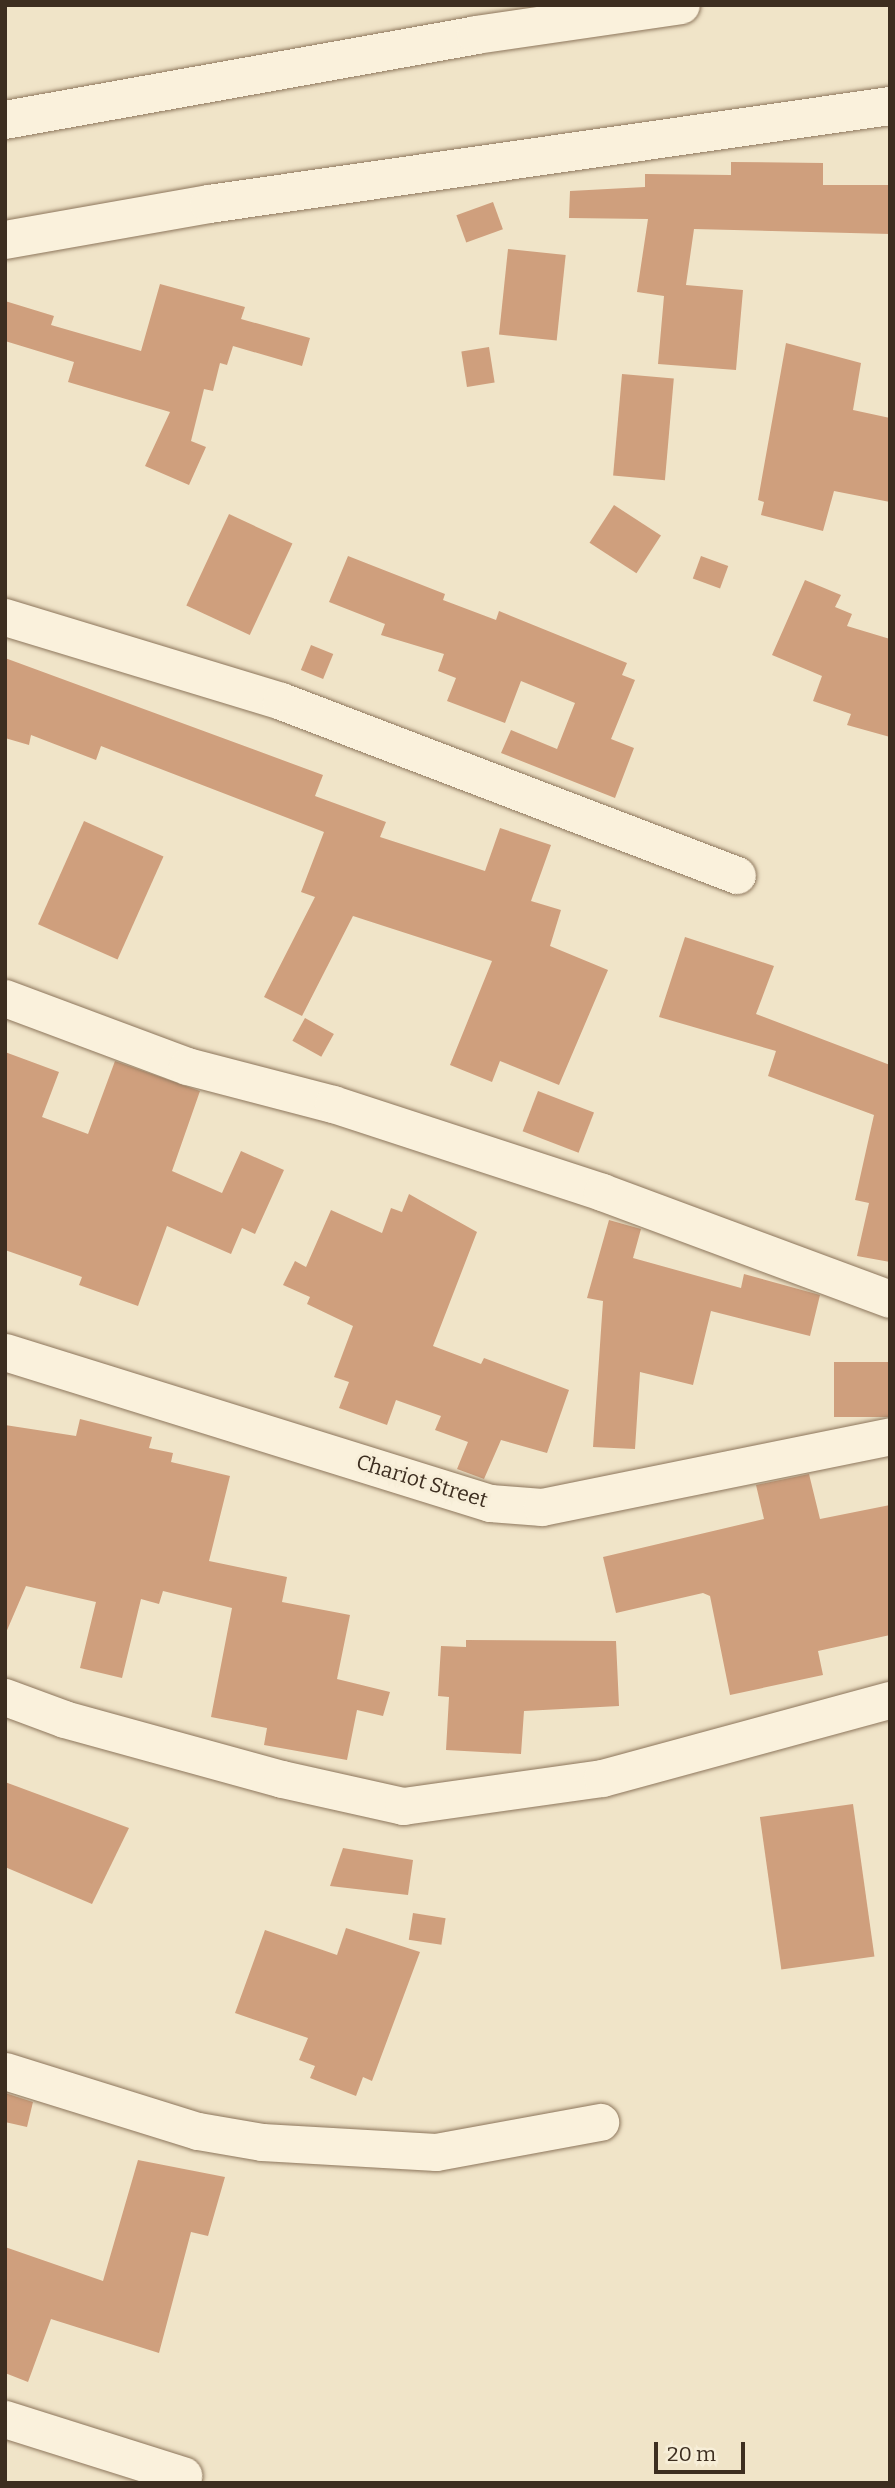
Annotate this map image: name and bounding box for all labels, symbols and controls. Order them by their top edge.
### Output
street label: Chariot Street [353,1449,491,1513]
scale bar [657,2428,748,2472]
text: 20 m [667,2441,716,2467]

